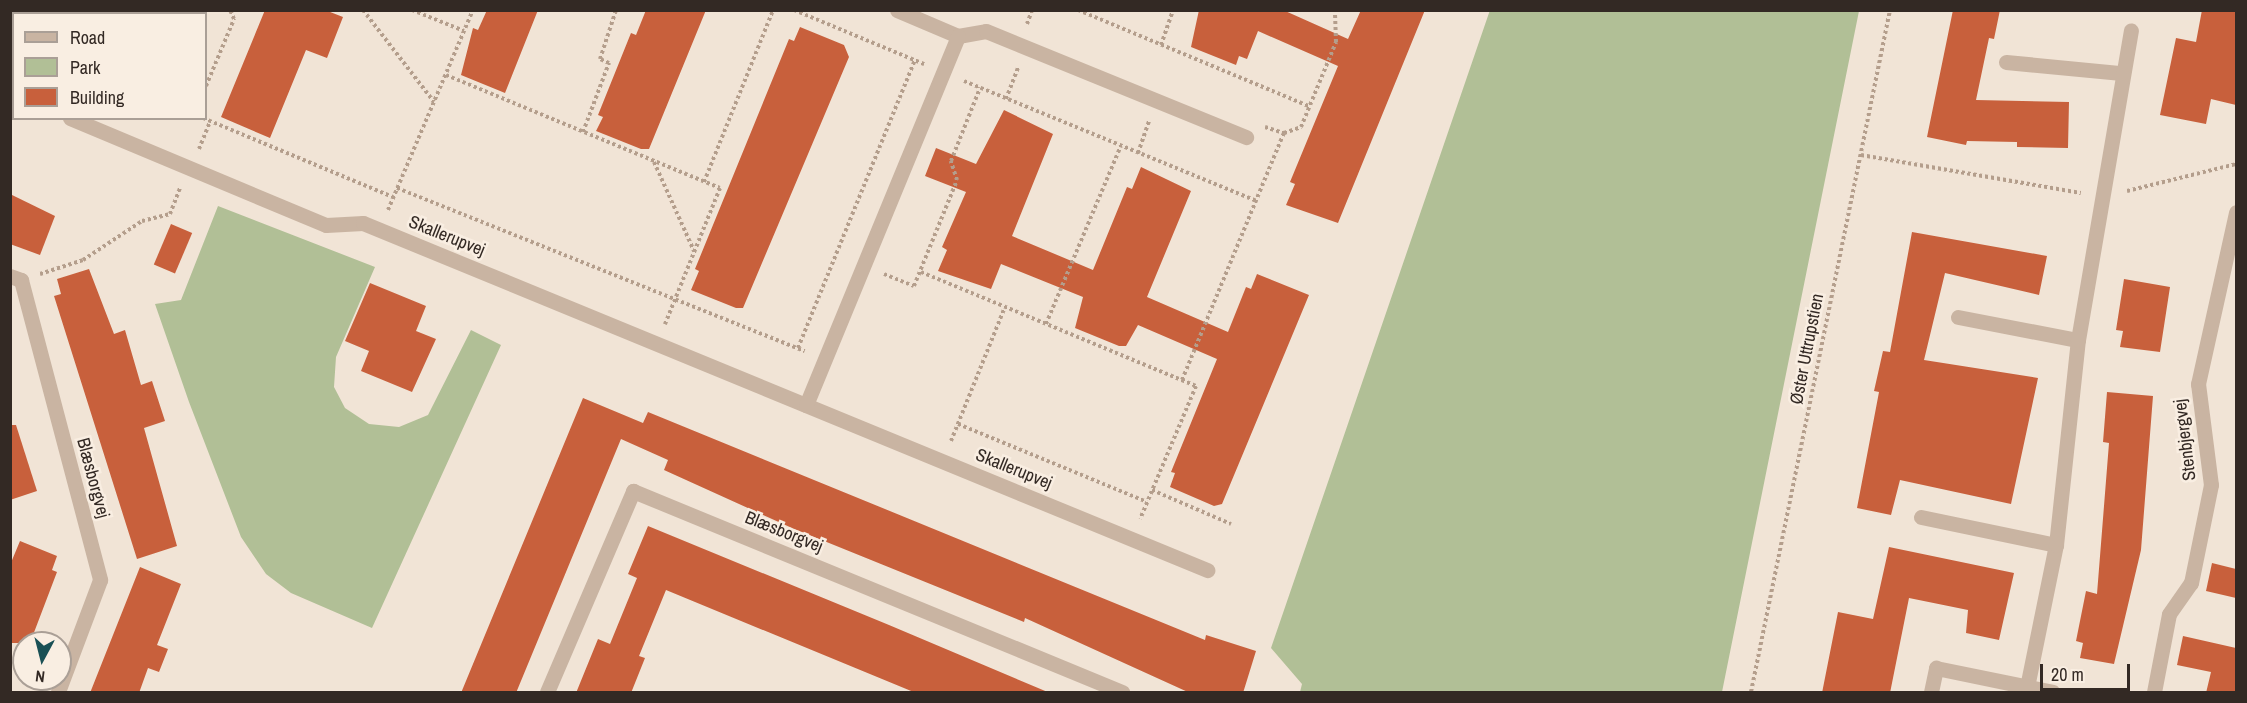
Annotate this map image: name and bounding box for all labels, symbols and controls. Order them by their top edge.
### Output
legend [12,12,207,120]
text: Road [70,25,105,50]
text: Park [70,55,100,80]
text: Building [70,85,124,110]
street label: Skallerupvej [406,211,488,261]
street label: Øster Uttrupstien [1786,292,1828,406]
street label: Stenbjergvej [2169,398,2201,482]
street label: Blæsborgvej [72,436,114,520]
street label: Skallerupvej [973,444,1055,494]
street label: Blæsborgvej [742,507,826,557]
north arrow [12,631,72,691]
scale bar [2043,652,2133,690]
text: 20 m [2051,662,2084,687]
text: N [34,665,46,688]

